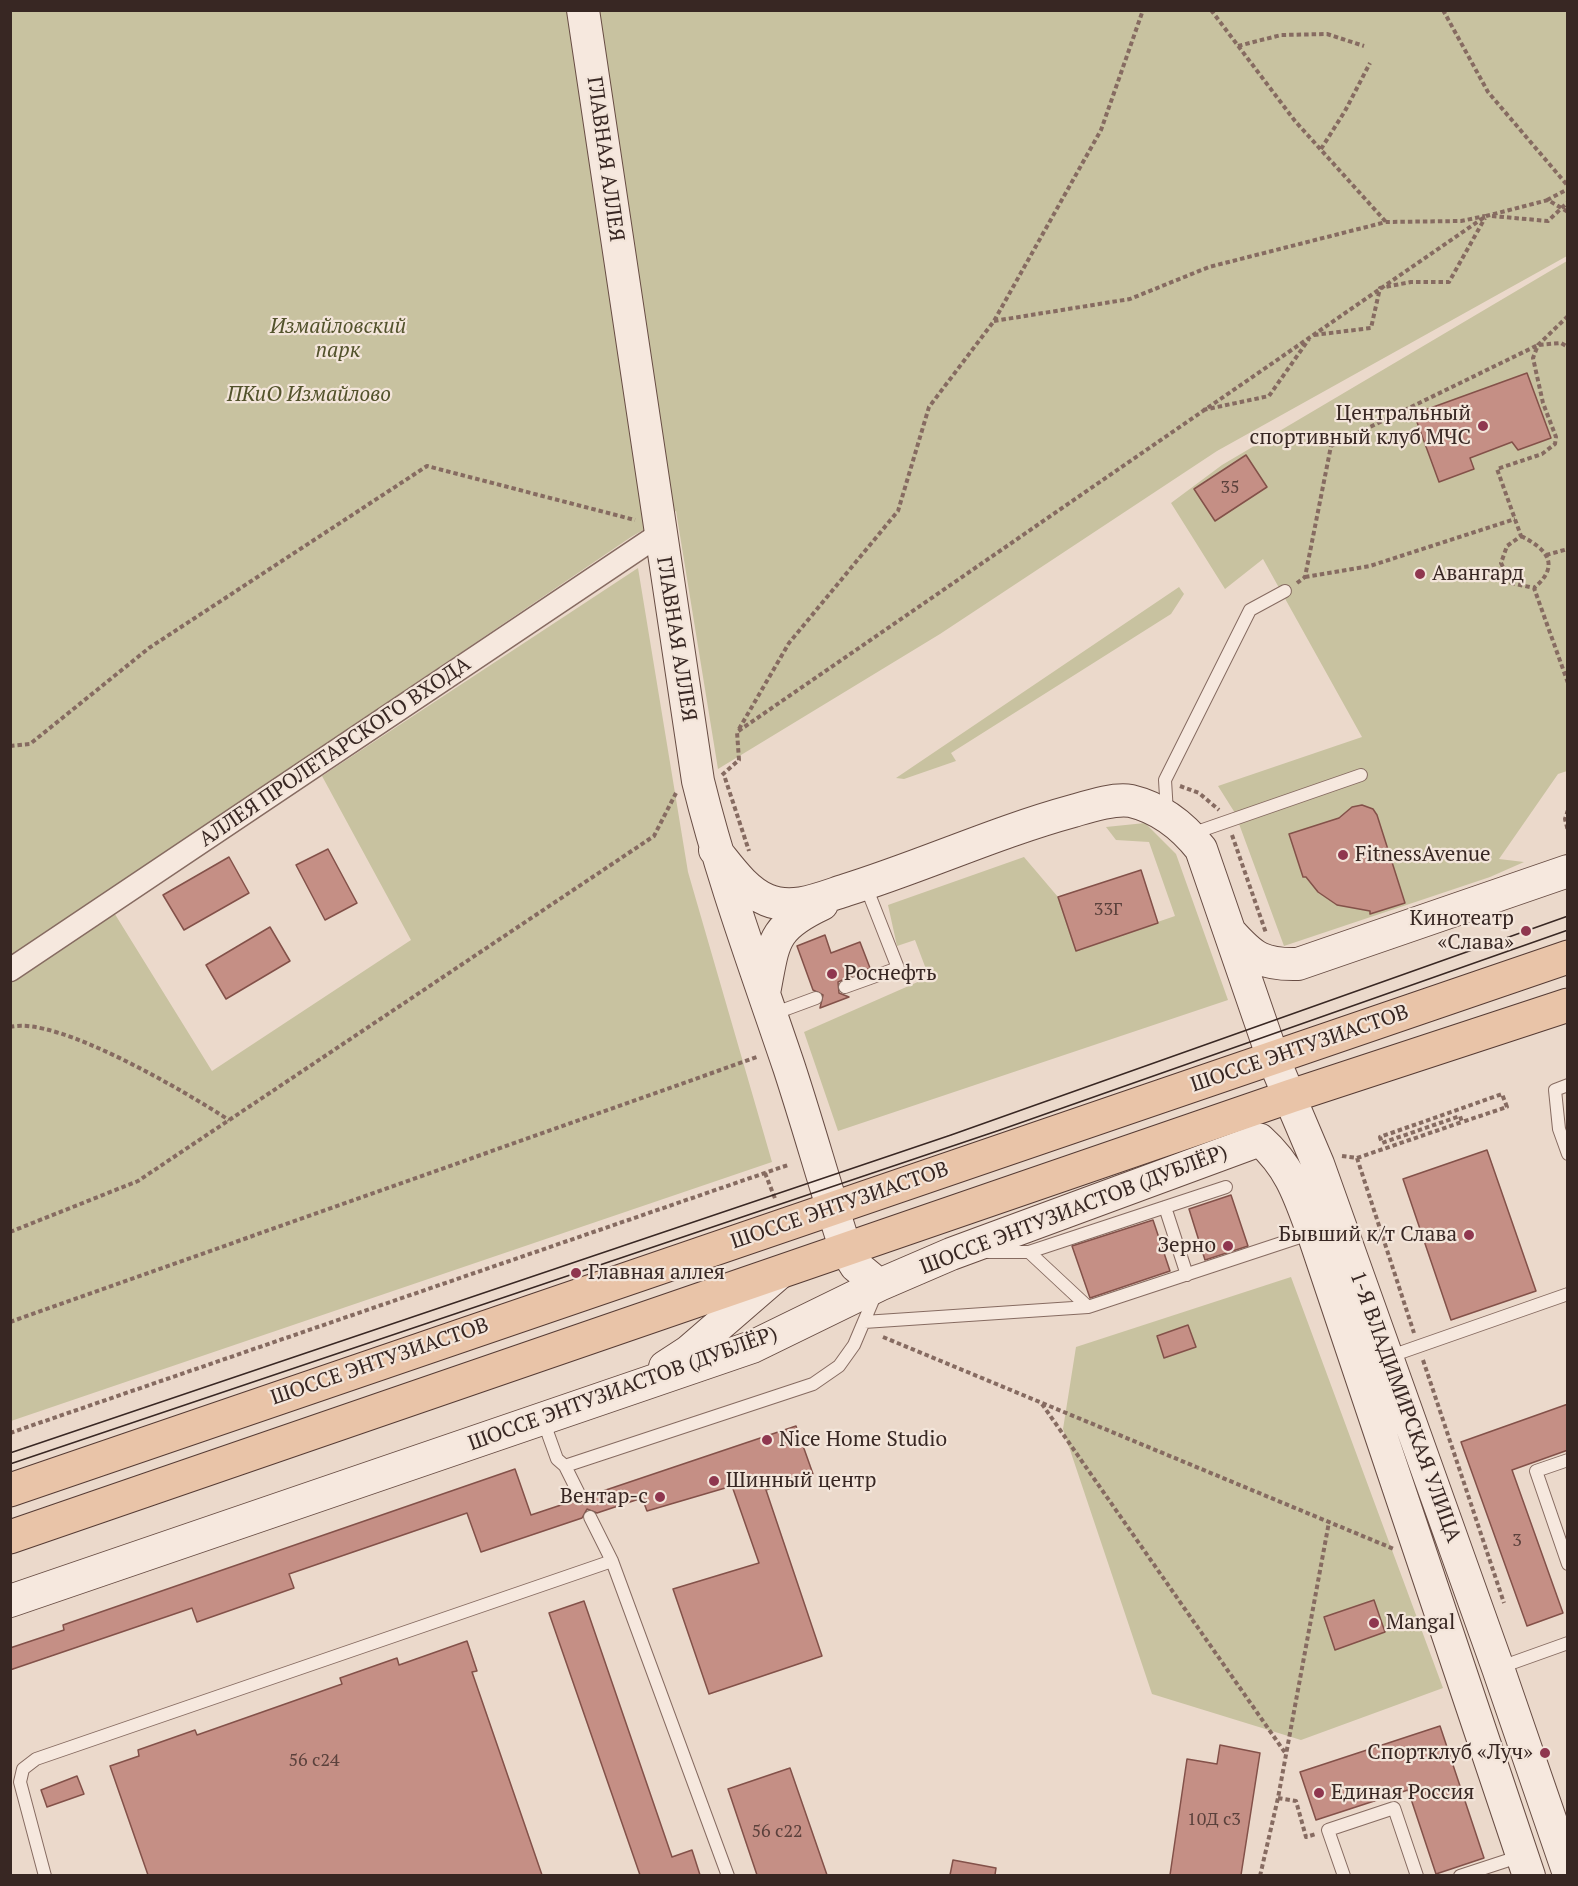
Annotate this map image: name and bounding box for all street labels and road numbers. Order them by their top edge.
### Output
street label: ГЛАВНАЯ АЛЛЕЯ [581,75,629,243]
street label: ГЛАВНАЯ АЛЛЕЯ [651,555,701,723]
street label: АЛЛЕЯ ПРОЛЕТАРСКОГО ВХОДА [195,652,475,852]
street label: ШОССЕ ЭНТУЗИАСТОВ [1188,1000,1412,1098]
street label: ШОССЕ ЭНТУЗИАСТОВ (ДУБЛЁР) [917,1140,1231,1280]
street label: ШОССЕ ЭНТУЗИАСТОВ [728,1157,952,1255]
street label: 1-Я ВЛАДИМИРСКАЯ УЛИЦА [1344,1268,1466,1546]
street label: ШОССЕ ЭНТУЗИАСТОВ [268,1313,492,1411]
street label: ШОССЕ ЭНТУЗИАСТОВ (ДУБЛЁР) [465,1321,781,1457]

